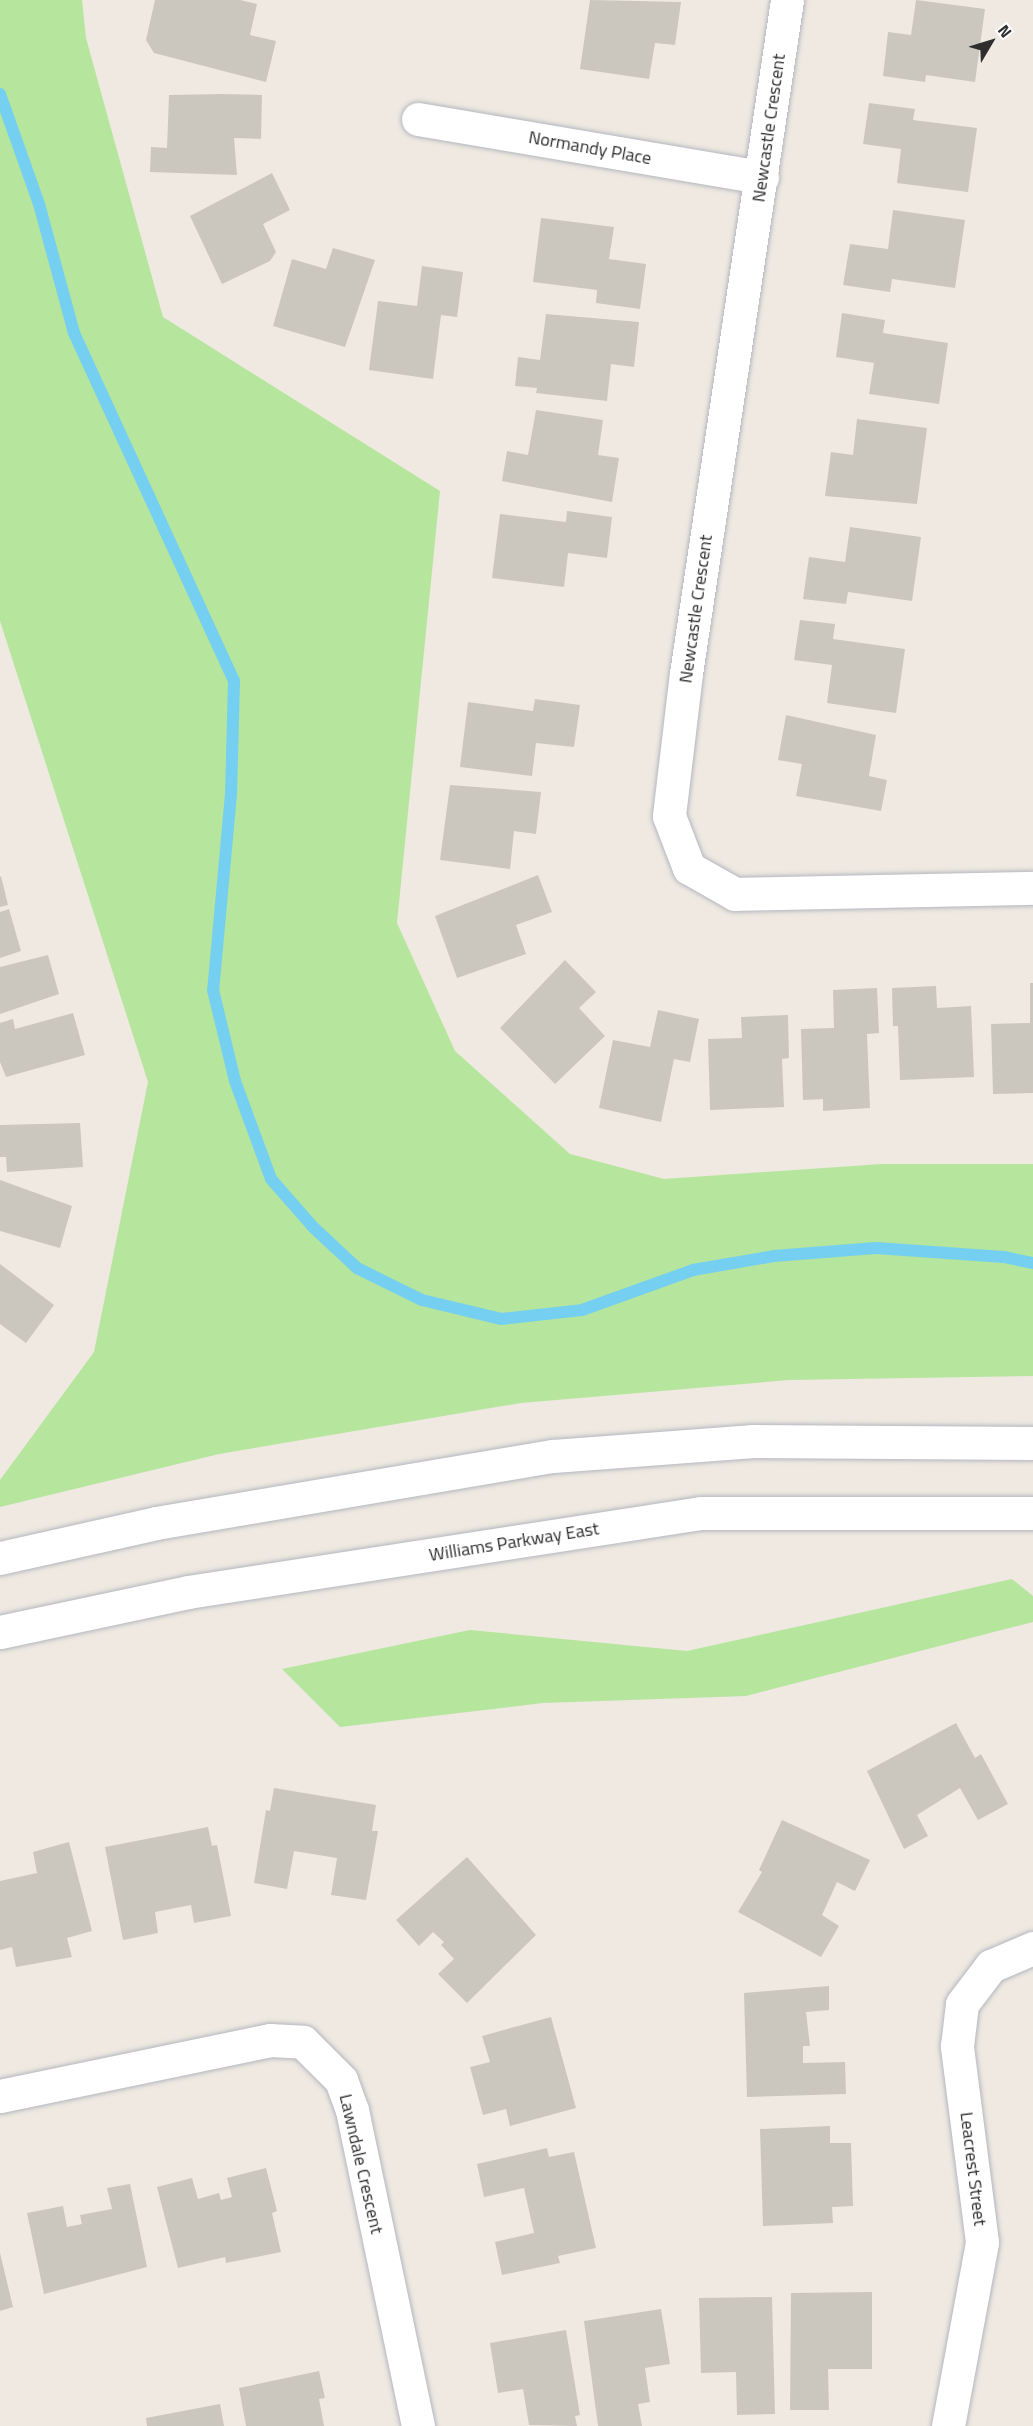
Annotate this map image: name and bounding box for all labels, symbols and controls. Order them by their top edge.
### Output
north arrow [961,12,1021,72]
text: N [992,19,1018,43]
street label: Newcastle Crescent [748,52,790,204]
street label: Normandy Place [527,127,653,169]
street label: Newcastle Crescent [675,533,717,685]
street label: Williams Parkway East [427,1518,601,1566]
street label: Lawndale Crescent [334,2092,388,2236]
street label: Leacrest Street [955,2111,991,2227]

